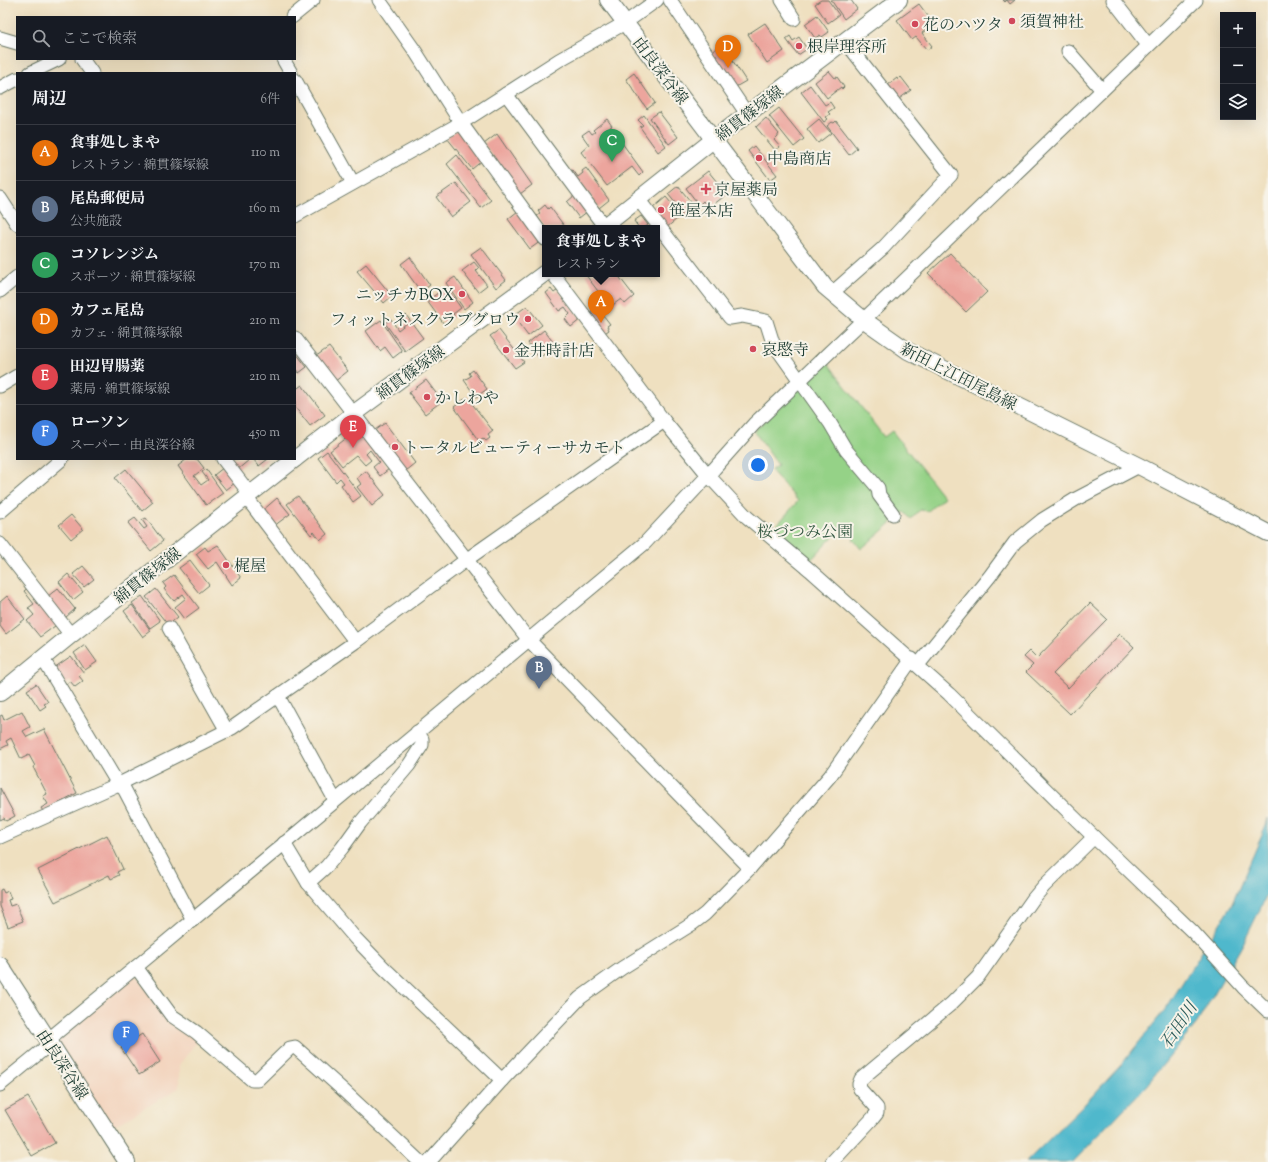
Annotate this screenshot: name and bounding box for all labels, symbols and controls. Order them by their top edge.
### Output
place label: 須賀神社 [1020,12,1084,35]
map controls [1220,12,1256,120]
button: + [1220,12,1256,48]
place label: 花のハツタ [923,15,1003,38]
search box [16,16,296,60]
marker: 須賀神社 [1007,16,1017,26]
marker: 花のハツタ [910,19,920,29]
icon: search [30,27,52,49]
text: ここで検索 [62,29,137,50]
street label: 由良深谷線 [626,33,692,110]
pin: D [715,35,741,68]
place label: 根岸理容所 [807,37,887,60]
marker: 根岸理容所 [794,41,804,51]
button: − [1220,48,1256,84]
street label: 綿貫篠塚線 [712,82,789,148]
button: layers [1220,84,1256,120]
text: 周辺 [32,88,66,112]
text: 6件 [261,91,280,109]
pin: C [599,129,625,162]
text: 食事処しまや [70,133,160,154]
text: A [40,144,50,162]
text: 110 m [251,144,280,162]
place label: 中島商店 [767,149,831,172]
marker: 中島商店 [754,153,764,163]
text: レストラン · 綿貫篠塚線 [70,157,208,175]
place label: 京屋薬局 [714,180,778,203]
marker: 京屋薬局 [701,184,711,194]
text: 尾島郵便局 [70,189,145,210]
text: B [41,200,49,218]
text: 160 m [249,200,280,218]
place label: 笹屋本店 [669,201,733,224]
marker: 笹屋本店 [656,205,666,215]
text: 公共施設 [70,213,122,231]
popup [542,225,660,277]
text: 食事処しまや [556,232,646,253]
text: コソレンジム [70,245,159,266]
text: C [40,256,50,274]
text: 170 m [249,256,280,274]
text: レストラン [556,256,621,274]
text: スポーツ · 綿貫篠塚線 [70,269,195,287]
place label: ニッチカBOX [356,285,454,308]
marker: ニッチカBOX [457,289,467,299]
pin: A [588,290,614,323]
text: カフェ尾島 [70,301,144,322]
place label: フィットネスクラブグロウ [330,310,520,333]
text: D [40,312,50,330]
text: 210 m [249,312,280,330]
marker: フィットネスクラブグロウ [523,314,533,324]
text: カフェ · 綿貫篠塚線 [70,325,182,343]
street label: 新田上江田尾島線 [896,339,1020,418]
place label: 哀愍寺 [761,340,809,363]
street label: 綿貫篠塚線 [372,341,451,407]
place label: 金井時計店 [514,341,594,364]
marker: 哀愍寺 [748,344,758,354]
marker: 金井時計店 [501,345,511,355]
text: 田辺胃腸薬 [70,357,145,378]
text: E [41,368,49,386]
text: 210 m [249,368,280,386]
text: 薬局 · 綿貫篠塚線 [70,381,170,399]
place label: かしわや [435,388,499,411]
marker: かしわや [422,392,432,402]
text: ローソン [70,413,129,434]
pin: E [340,415,366,448]
text: F [41,424,49,442]
text: 450 m [249,424,280,442]
text: スーパー · 由良深谷線 [70,437,195,455]
place label: トータルビューティーサカモト [403,438,625,461]
marker: トータルビューティーサカモト [390,442,400,452]
your location [748,455,768,475]
park label: 桜づつみ公園 [757,522,853,545]
street label: 綿貫篠塚線 [110,543,187,611]
place label: 梶屋 [234,556,266,579]
marker: 梶屋 [221,560,231,570]
pin: B [526,656,552,689]
water label: 石田川 [1155,997,1205,1054]
pin: F [113,1021,139,1054]
street label: 由良深谷線 [29,1026,92,1105]

